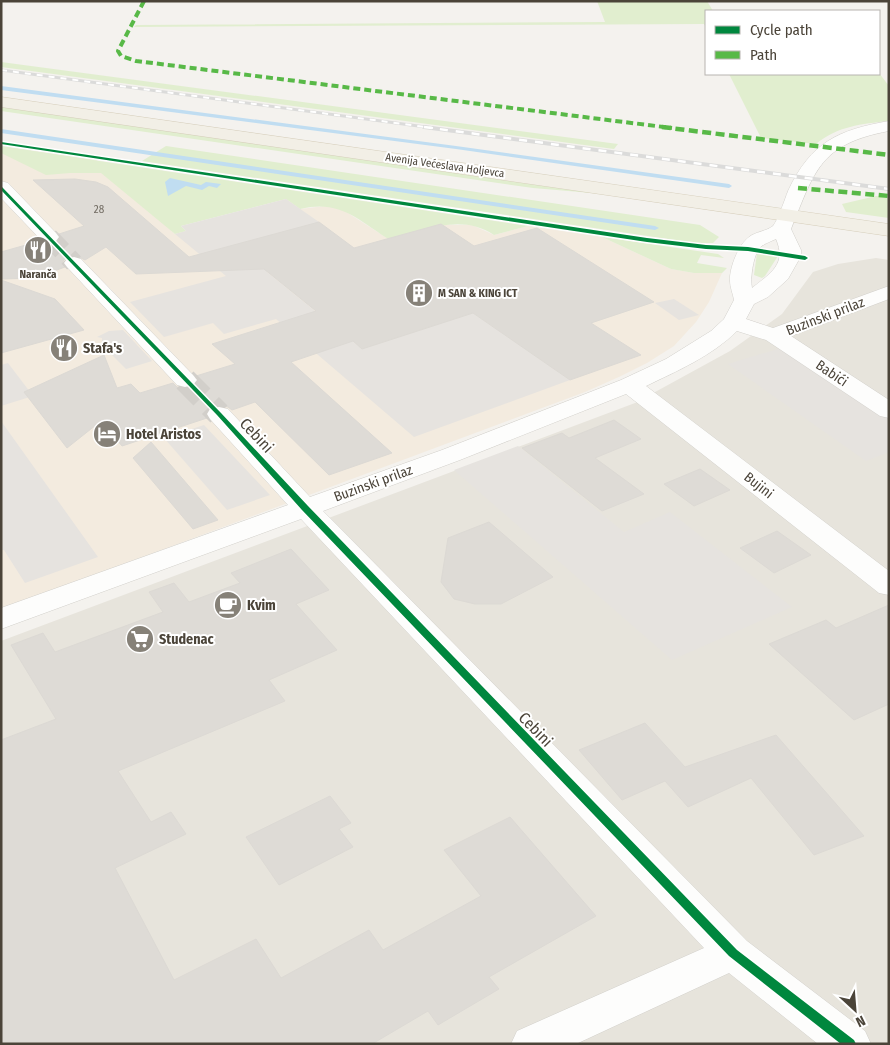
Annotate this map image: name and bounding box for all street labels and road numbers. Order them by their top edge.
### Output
street label: Avenija Većeslava Holjevca [385,151,505,180]
street label: Buzinski prilaz [784,294,867,339]
street label: Babići [812,357,851,390]
street label: Cebini [236,414,277,457]
street label: Buzinski prilaz [331,461,415,506]
street label: Bujini [740,469,777,502]
street label: Cebini [515,708,557,751]

